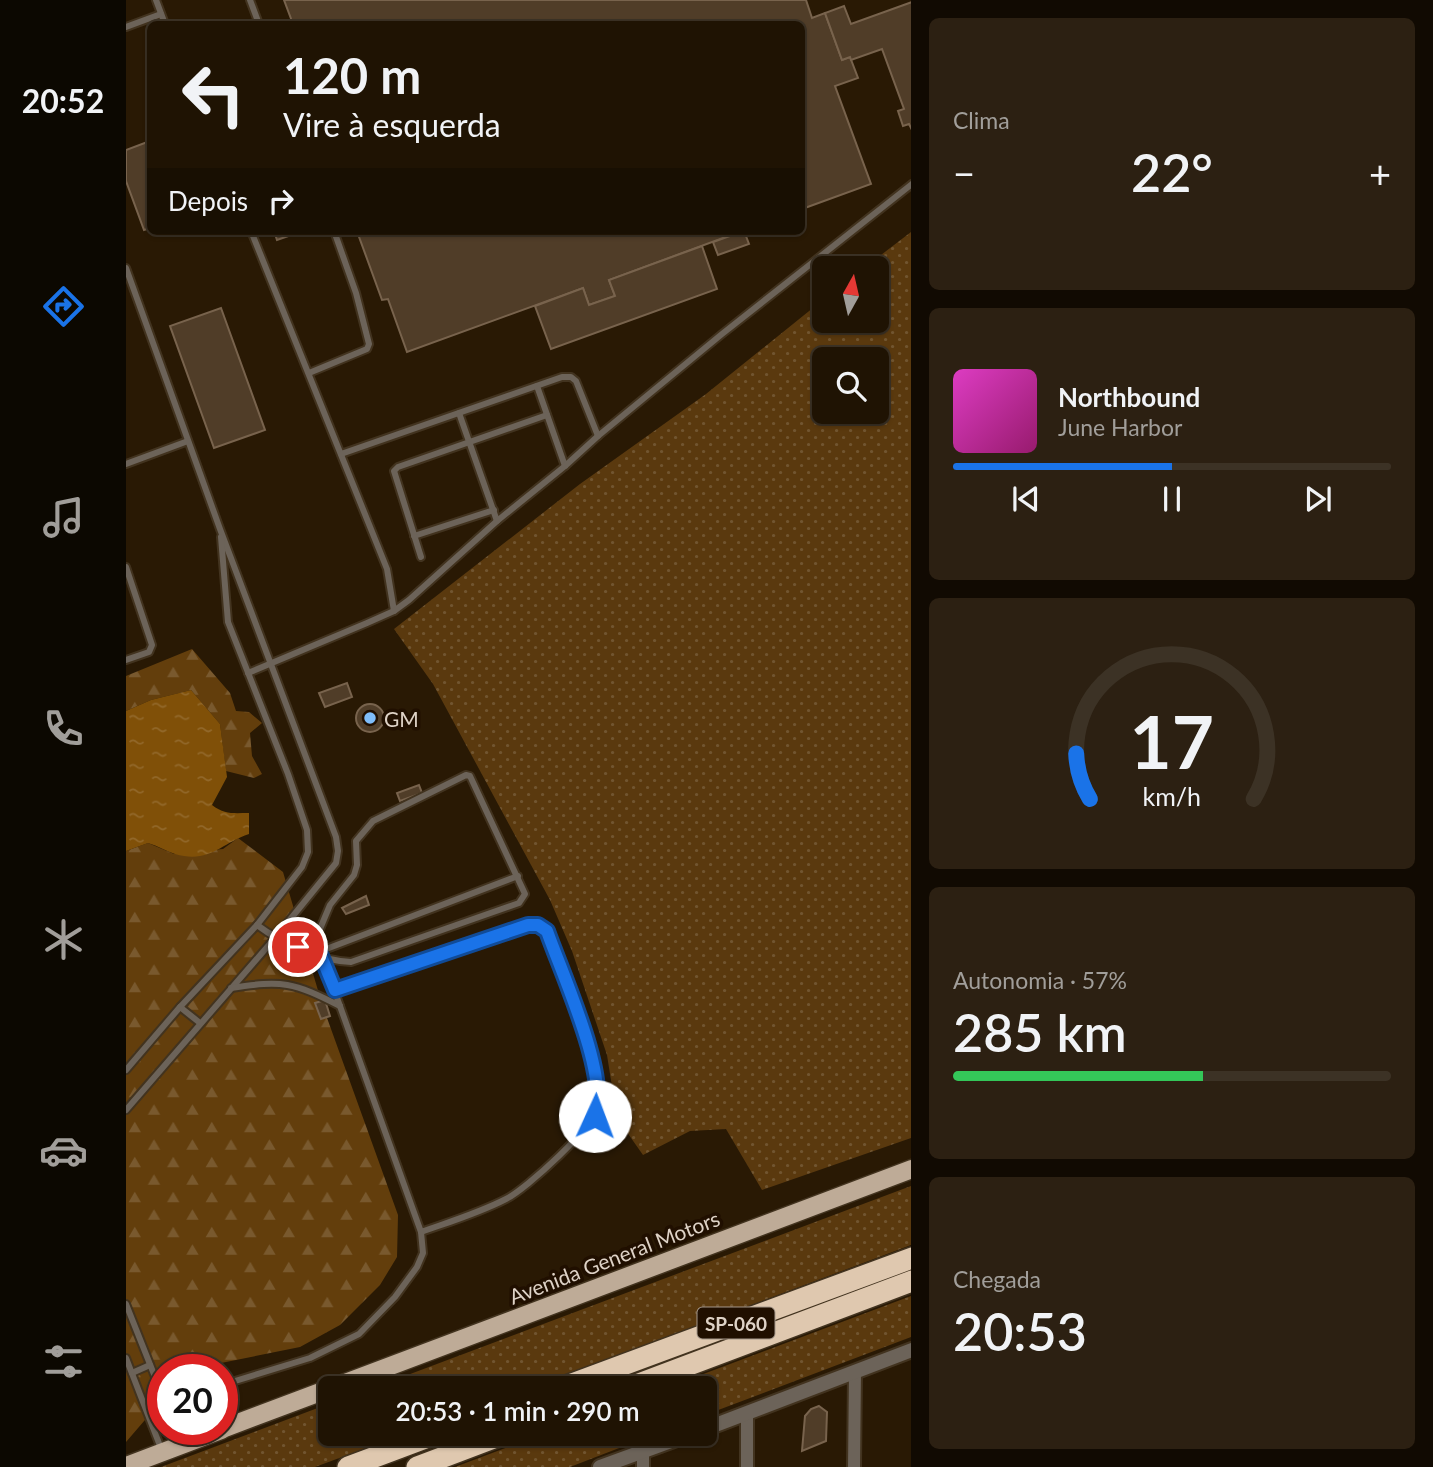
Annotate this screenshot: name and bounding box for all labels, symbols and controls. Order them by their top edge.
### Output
text: 120 m [283,46,421,104]
icon: left [168,49,259,140]
text: 20:52 [22,81,104,120]
text: Vire à esquerda [283,105,501,144]
text: Clima [953,106,1010,134]
text: 22° [1131,141,1213,203]
text: − [953,150,975,196]
text: + [1369,150,1391,196]
icon: right [262,182,300,220]
text: Depois [168,185,248,217]
north arrow [812,256,889,332]
map controls [812,256,889,424]
icon: directions [39,282,88,331]
button: search [812,347,889,424]
text: Northbound [1058,381,1200,413]
text: June Harbor [1058,413,1182,441]
icon: previous [1007,480,1045,518]
icon: pause [1153,480,1191,518]
icon: next [1299,480,1337,518]
icon: music [39,493,88,542]
text: 17 [1130,698,1214,786]
icon: phone [39,704,88,753]
place label: GM [384,706,419,731]
marker: GM [362,710,378,726]
text: km/h [1143,781,1201,811]
icon: climate [39,915,88,964]
pin [268,917,328,977]
icon: arrive [279,928,317,966]
text: Autonomia · 57% [953,966,1127,994]
text: 285 km [953,1001,1127,1063]
position arrow [558,1079,632,1153]
icon: car [39,1126,88,1175]
street label: Avenida General Motors [505,1205,723,1309]
text: Chegada [953,1265,1041,1293]
text: 20:53 [953,1300,1087,1362]
road number: SP-060 [698,1308,774,1338]
icon: filters [39,1337,88,1386]
speed limit sign: 20 [147,1354,238,1445]
text: 20:53 · 1 min · 290 m [395,1395,640,1427]

